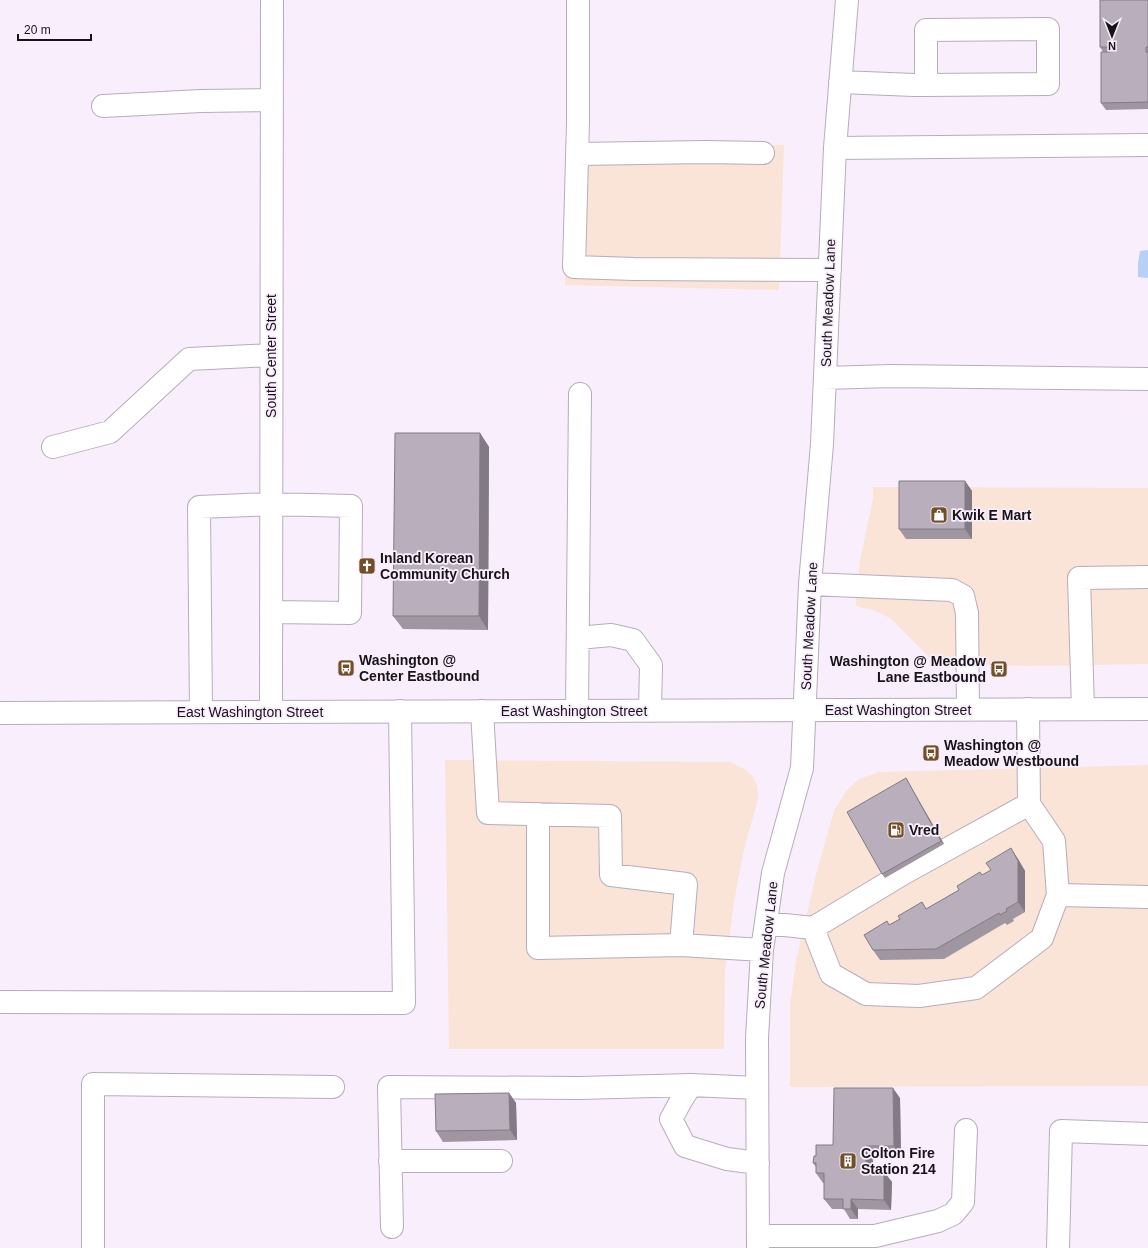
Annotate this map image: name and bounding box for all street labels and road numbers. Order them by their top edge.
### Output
street label: South Meadow Lane [818,238,838,367]
street label: South Center Street [263,294,279,418]
street label: South Meadow Lane [798,561,820,691]
street label: East Washington Street [825,702,971,718]
street label: East Washington Street [501,703,647,719]
street label: East Washington Street [177,704,323,720]
street label: South Meadow Lane [751,880,781,1010]

